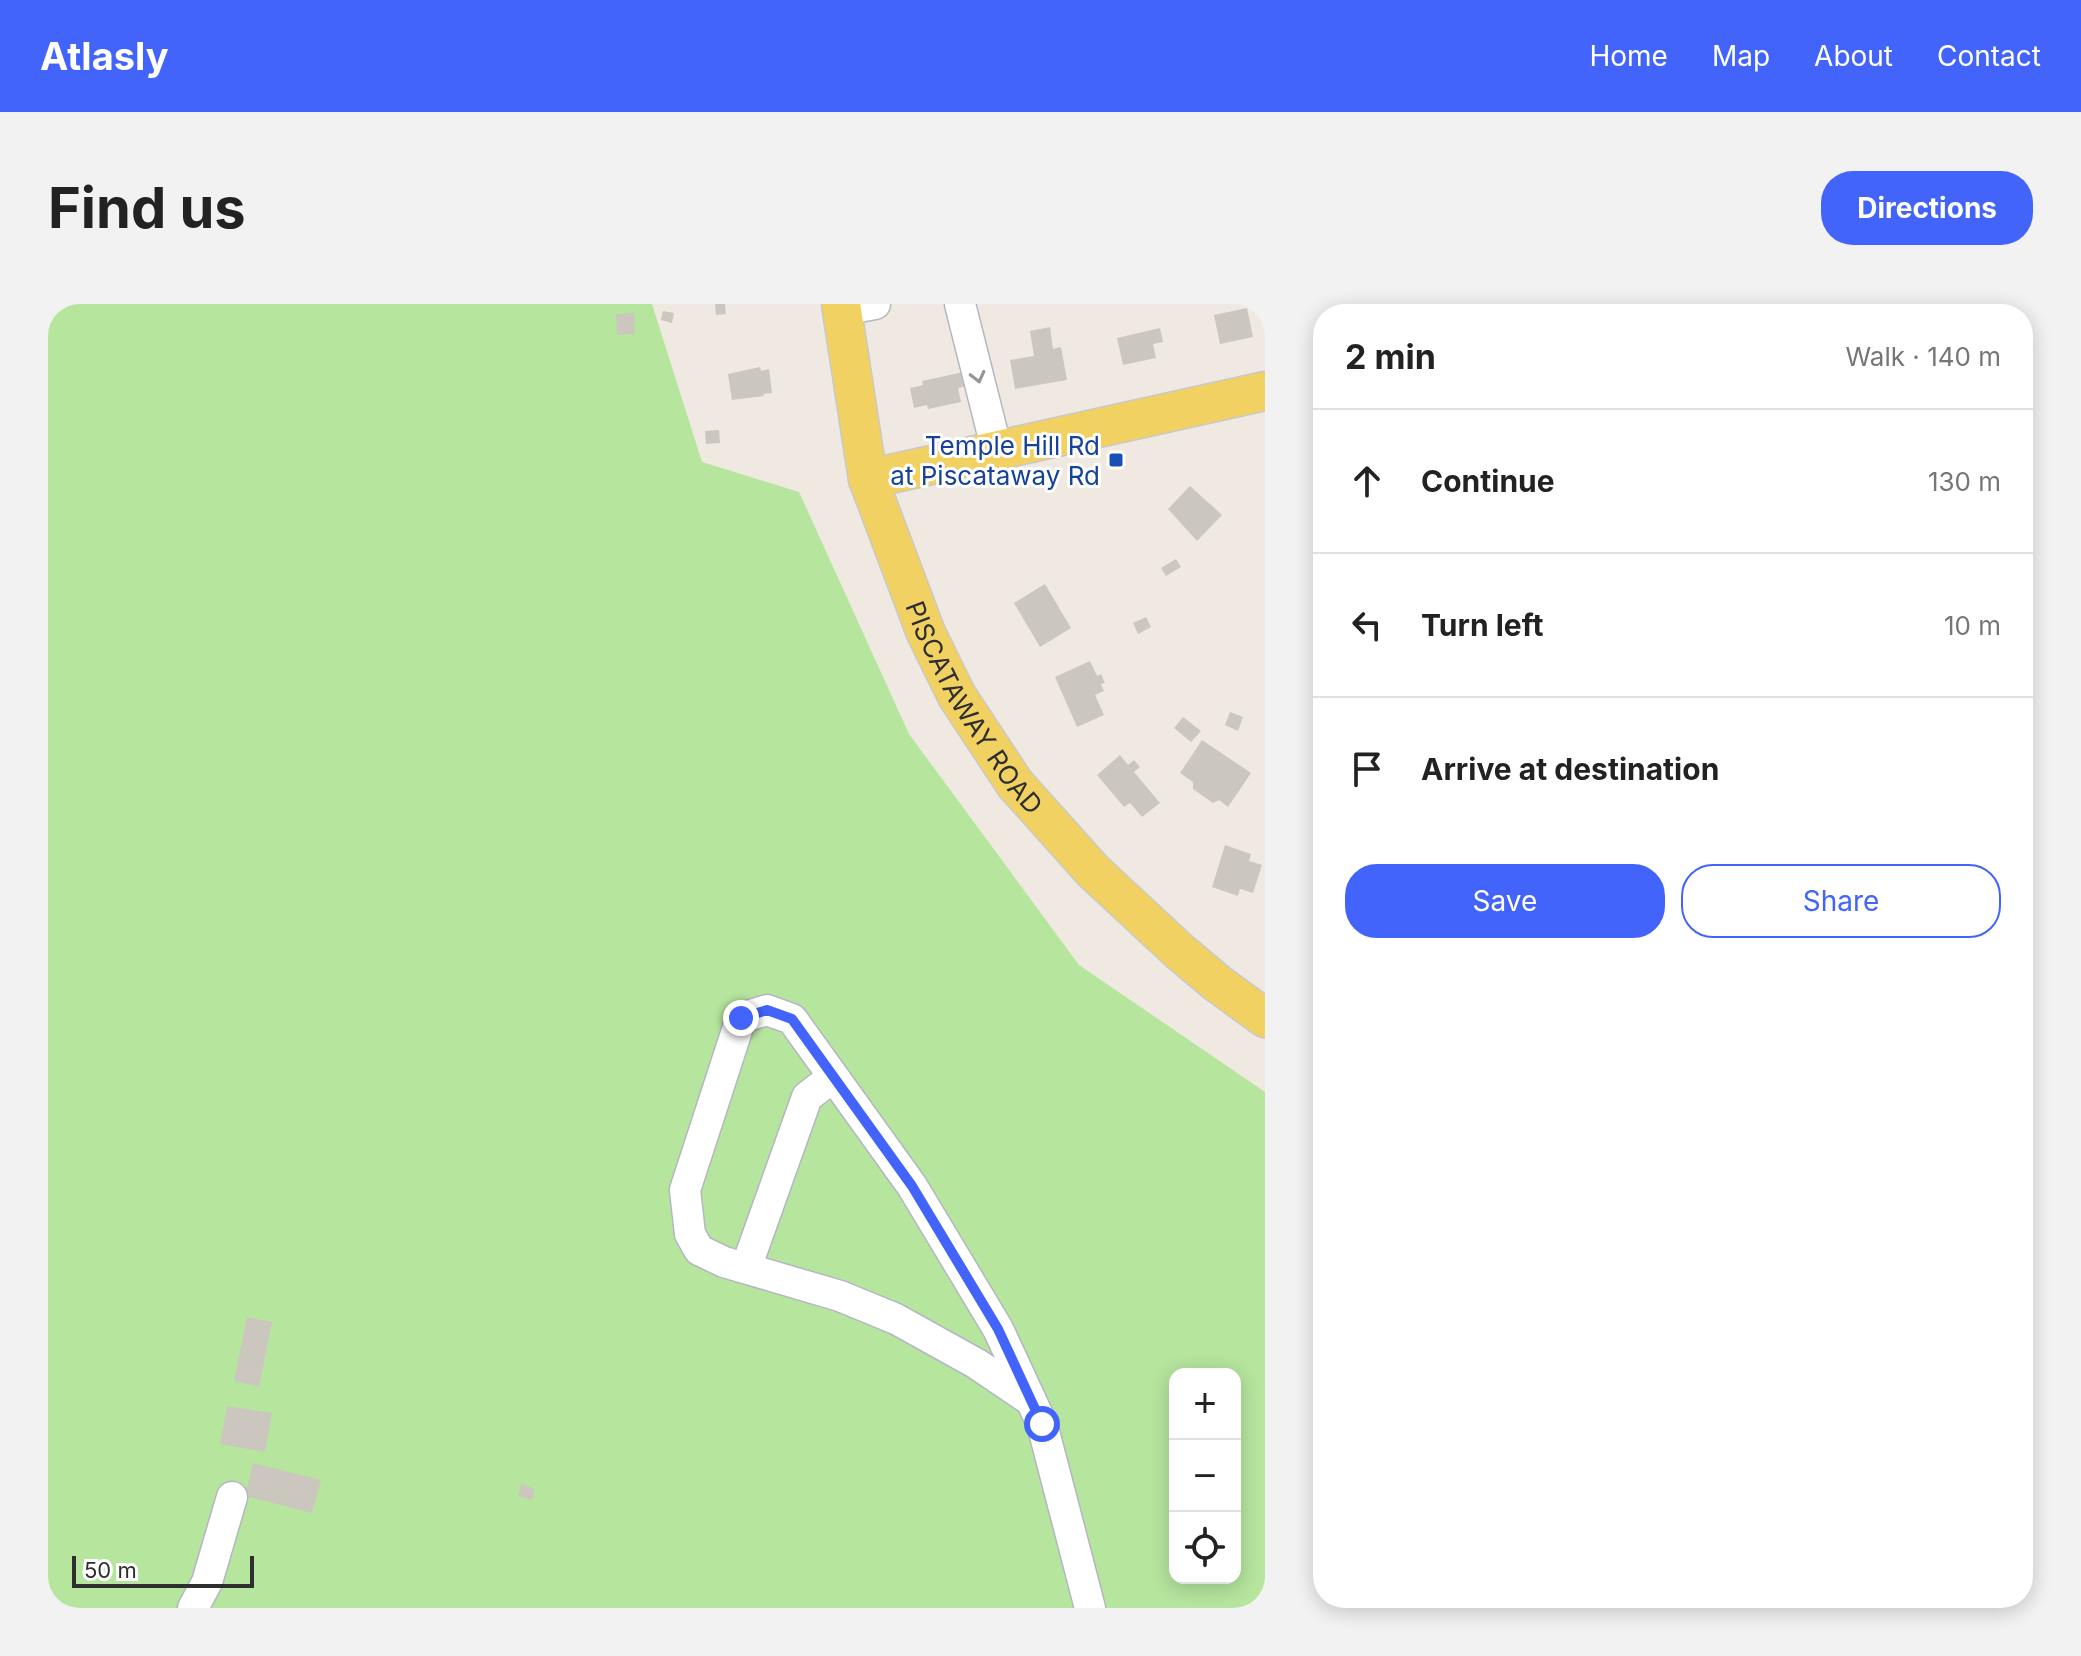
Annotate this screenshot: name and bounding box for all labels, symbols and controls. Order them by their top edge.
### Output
text: Atlasly [40,33,169,79]
text: Home [1589,39,1668,73]
text: Map [1712,39,1770,73]
text: About [1814,39,1893,73]
text: Contact [1937,39,2041,73]
button: Directions [1821,171,2033,245]
text: Find us [48,174,246,242]
text: 2 min [1345,336,1436,377]
text: Walk · 140 m [1846,341,2001,372]
one-way arrow [969,370,986,384]
place label: Temple Hill Rd at Piscataway Rd [890,430,1100,491]
marker: Temple Hill Rd at Piscataway Rd [1107,451,1125,469]
icon: ahead [1345,459,1389,503]
text: Continue [1421,463,1555,499]
text: 130 m [1928,466,2001,497]
street label: PISCATAWAY ROAD [900,596,1049,820]
icon: left [1345,603,1389,647]
text: Turn left [1421,607,1543,643]
text: 10 m [1944,610,2001,641]
icon: arrive [1345,747,1389,791]
text: Arrive at destination [1421,751,1719,787]
button: Save [1345,864,1665,938]
button: Share [1681,864,2001,938]
route end [723,1000,759,1036]
map controls [1169,1368,1241,1584]
button: + [1169,1368,1241,1440]
route start [1024,1406,1060,1442]
button: − [1169,1440,1241,1512]
button: locate [1169,1512,1241,1584]
scale bar [72,1552,254,1588]
text: 50 m [84,1557,137,1583]

